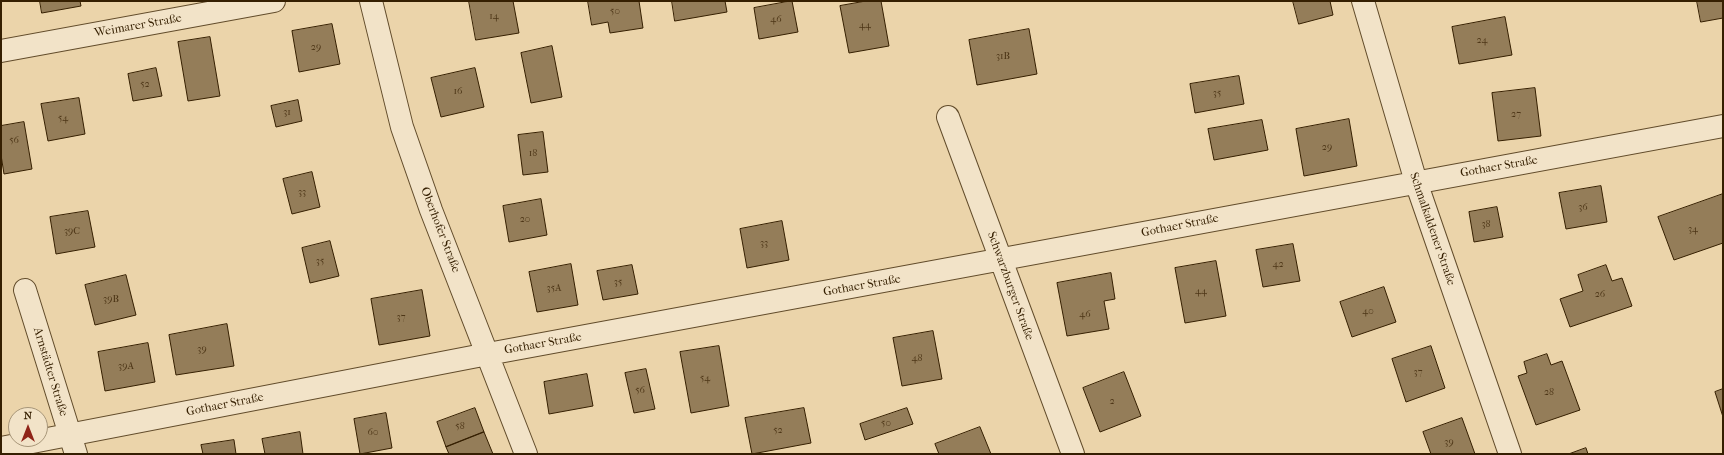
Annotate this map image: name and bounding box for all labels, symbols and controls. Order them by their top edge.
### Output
house number: 50 [610,6,620,18]
street label: Weimarer Straße [93,11,183,41]
house number: 14 [489,11,499,23]
house number: 46 [770,14,782,26]
house number: 44 [859,20,871,32]
house number: 24 [1476,35,1488,47]
house number: 29 [311,42,321,54]
house number: 31B [996,51,1010,63]
house number: 52 [140,79,150,91]
house number: 16 [454,86,462,98]
house number: 35 [1213,88,1221,100]
house number: 31 [283,107,291,119]
house number: 27 [1511,109,1521,121]
house number: 54 [58,113,68,125]
house number: 56 [9,135,19,147]
house number: 29 [1322,142,1332,154]
house number: 18 [529,148,537,160]
street label: Gothaer Straße [1459,153,1539,181]
street label: Schmalkaldener Straße [1406,171,1458,287]
street label: Oberhofer Straße [417,185,463,275]
house number: 33 [298,187,306,199]
house number: 36 [1578,202,1588,214]
street label: Gothaer Straße [1140,211,1220,241]
house number: 20 [520,214,530,226]
house number: 38 [1481,219,1491,231]
house number: 34 [1688,224,1698,236]
house number: 39C [64,226,80,238]
street label: Schwarzburger Straße [984,230,1036,342]
house number: 33 [760,238,768,250]
house number: 35 [316,256,324,268]
house number: 42 [1272,259,1284,271]
street label: Gothaer Straße [822,272,902,300]
house number: 35 [614,277,622,289]
house number: 35A [547,283,561,295]
house number: 44 [1195,286,1207,298]
house number: 26 [1595,289,1605,301]
house number: 39B [103,294,119,306]
house number: 40 [1362,306,1374,318]
house number: 46 [1079,309,1091,321]
house number: 37 [397,312,405,324]
street label: Arnstädter Straße [30,326,70,418]
street label: Gothaer Straße [503,330,583,358]
house number: 39 [197,344,207,356]
house number: 48 [912,353,922,365]
house number: 39A [118,361,134,373]
house number: 37 [1414,367,1422,379]
house number: 54 [700,373,710,385]
house number: 56 [635,385,645,397]
house number: 28 [1544,387,1554,399]
street label: Gothaer Straße [185,390,265,420]
house number: 2 [1109,396,1115,408]
north arrow [8,407,48,447]
text: N [24,409,32,422]
house number: 50 [881,418,891,430]
house number: 58 [455,421,465,433]
house number: 52 [773,425,783,437]
house number: 60 [368,427,378,439]
house number: 39 [1444,437,1454,449]

